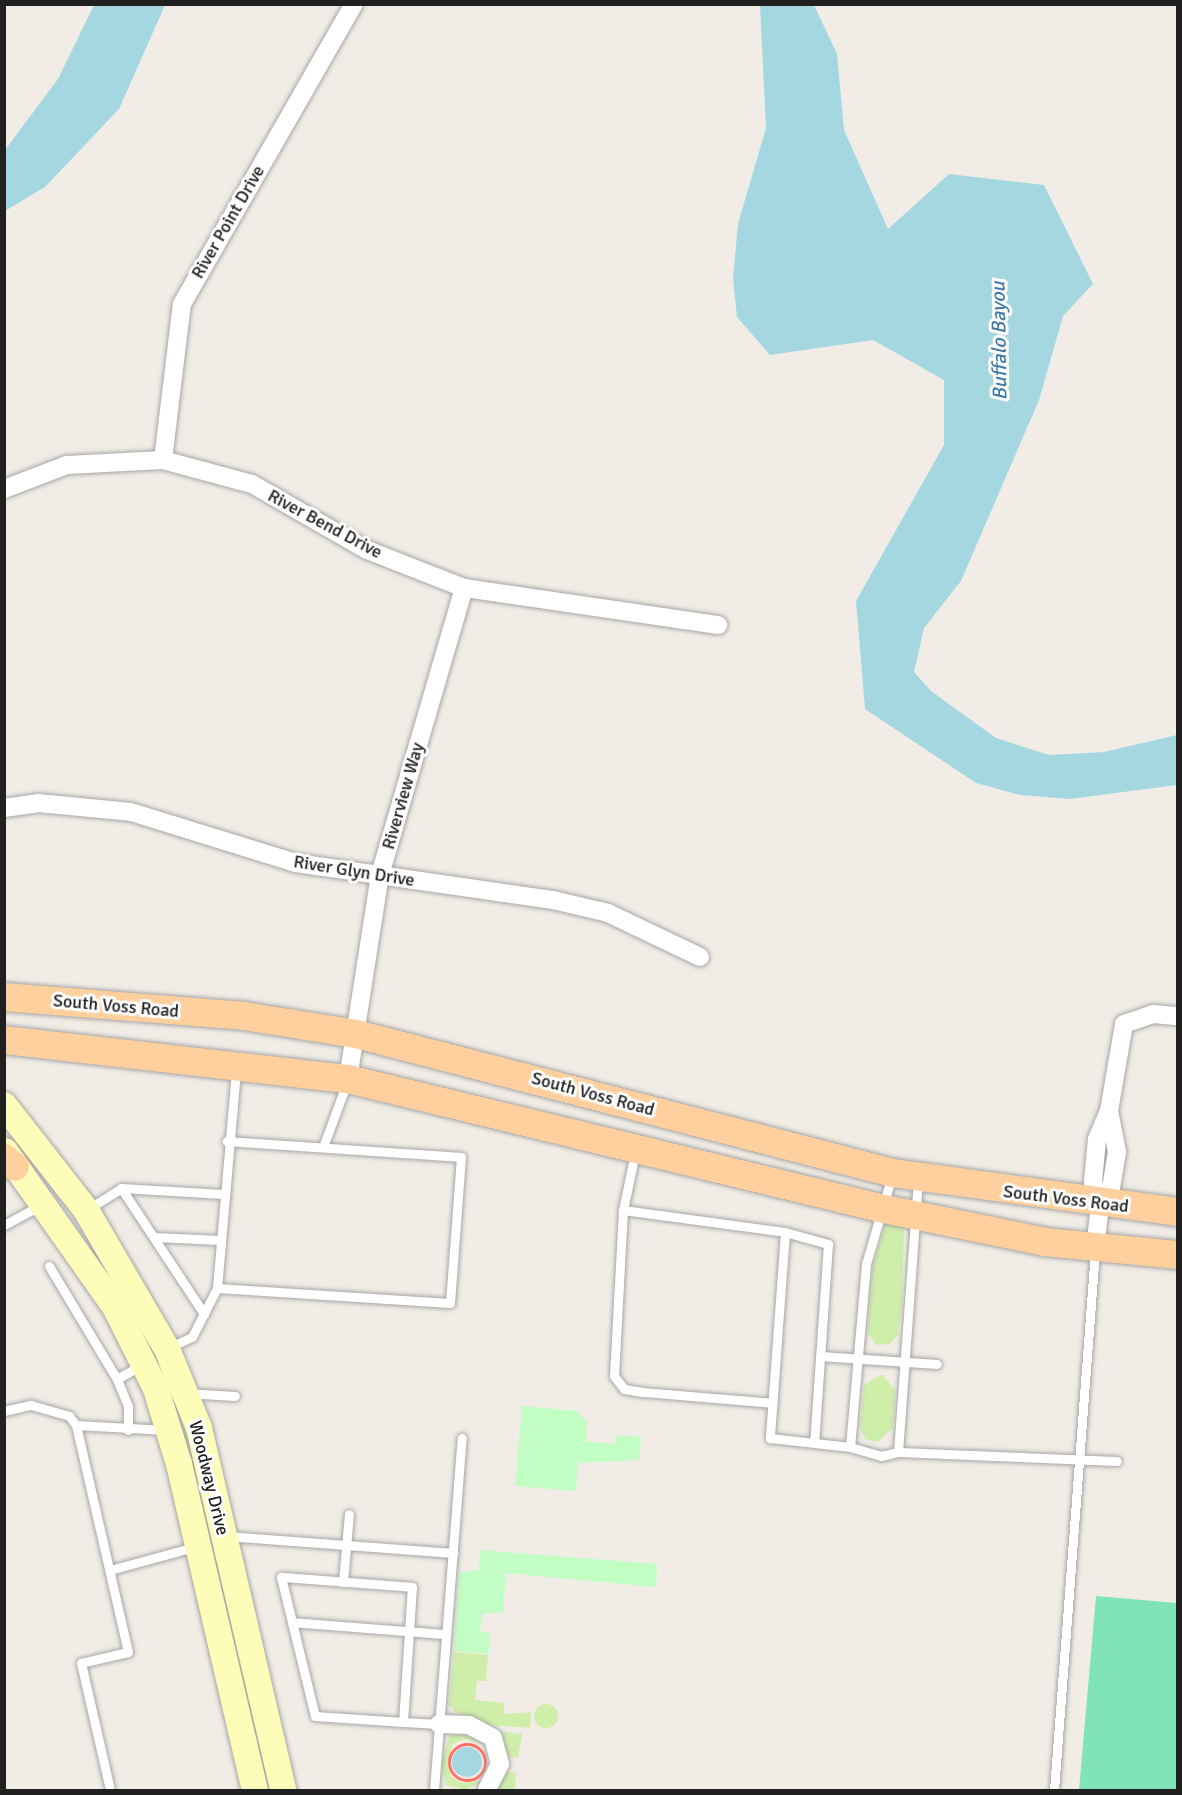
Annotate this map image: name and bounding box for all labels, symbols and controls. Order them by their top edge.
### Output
street label: River Point Drive [187,161,269,283]
water label: Buffalo Bayou [986,281,1012,401]
street label: River Bend Drive [264,485,386,563]
street label: Riverview Way [377,740,429,852]
street label: River Glyn Drive [292,851,416,891]
street label: South Voss Road [52,990,180,1022]
street label: South Voss Road [529,1067,657,1121]
street label: South Voss Road [1002,1181,1130,1217]
street label: Woodway Drive [184,1419,234,1537]

